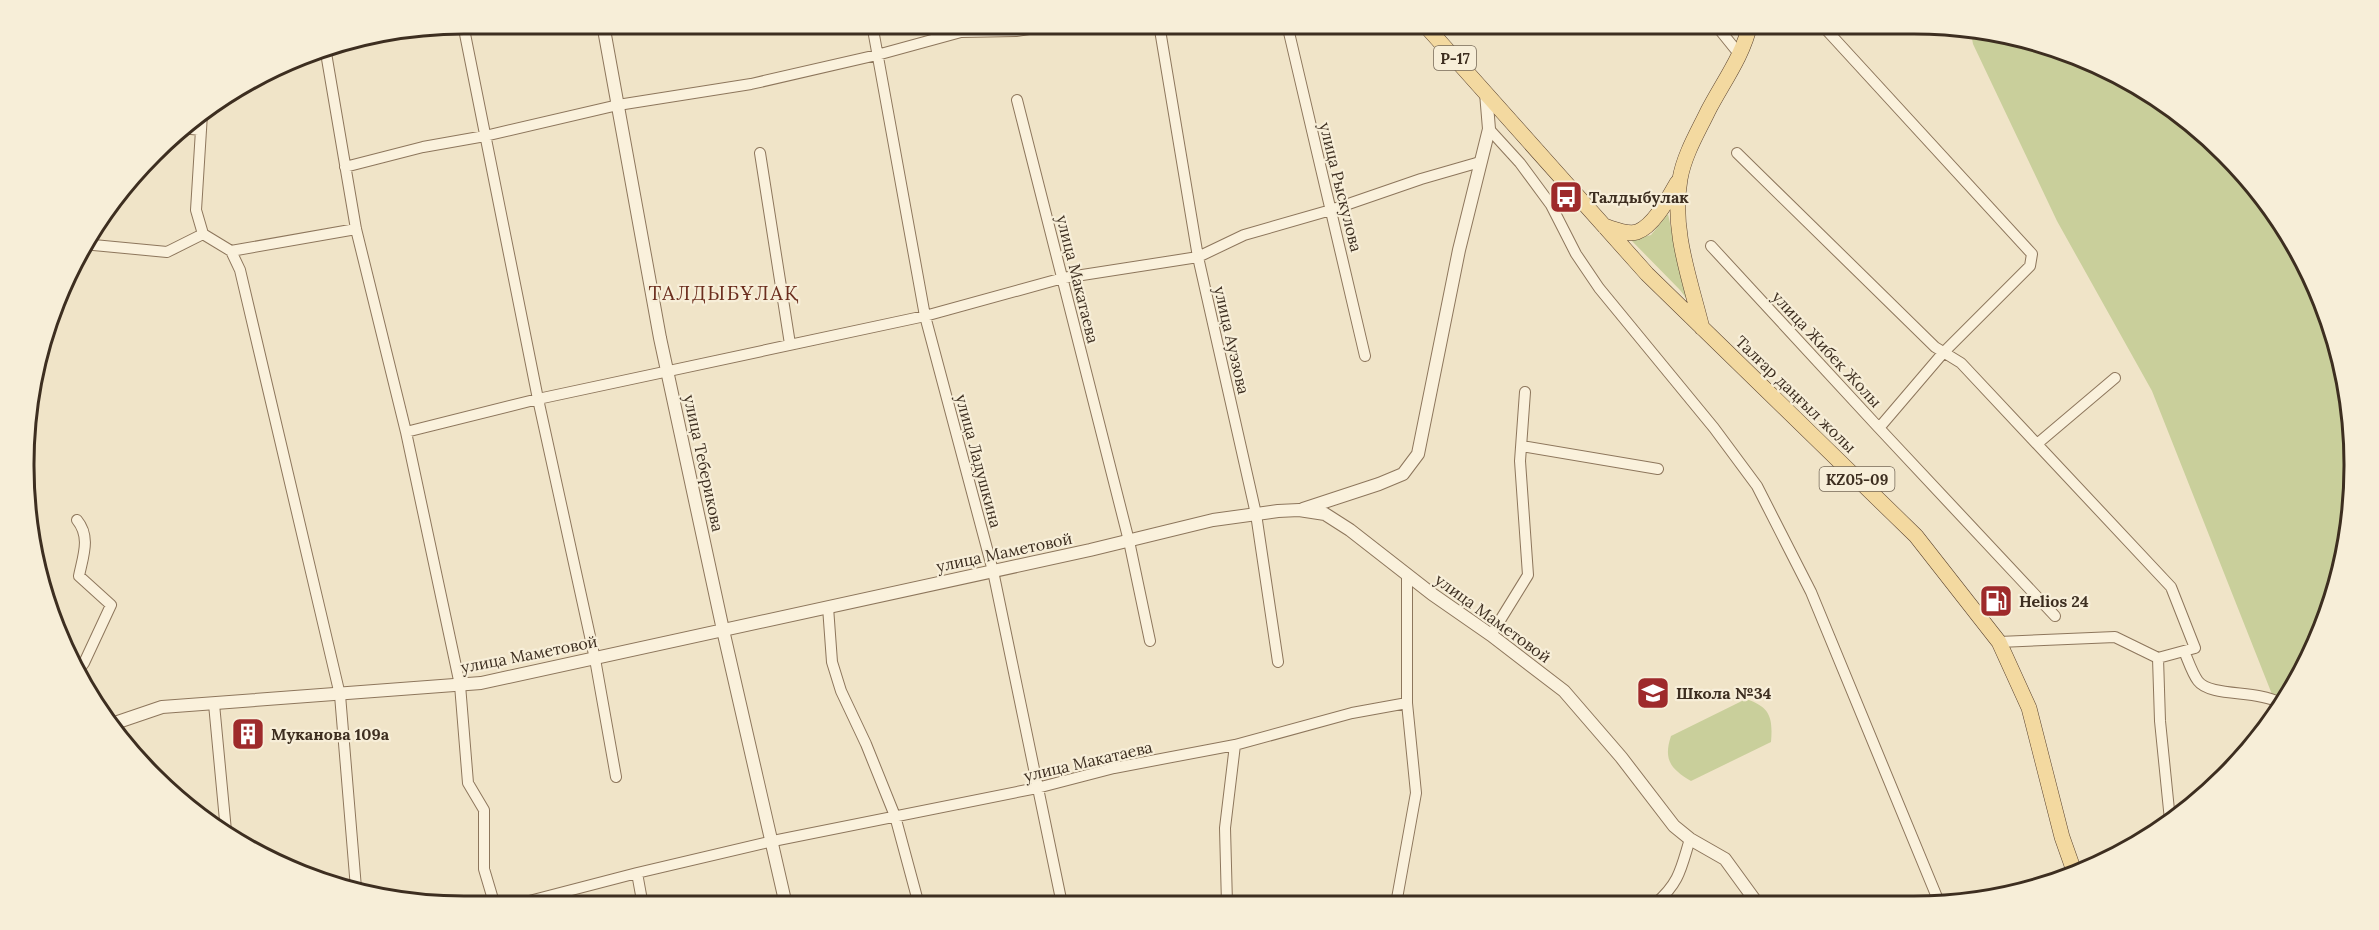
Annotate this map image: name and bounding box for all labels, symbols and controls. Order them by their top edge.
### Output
road number: P-17 [1434,46,1476,70]
street label: улица Рыскулова [1315,120,1367,254]
bus stop icon: Талдыбулак [1548,179,1584,215]
place label: Талдыбулак [1589,187,1689,207]
street label: улица Макатаева [1052,213,1104,345]
district label: ТАЛДЫБҰЛАҚ [649,280,799,305]
street label: улица Ауэзова [1210,284,1254,396]
street label: улица Жибек Жолы [1768,287,1886,411]
street label: Талғар даңғыл жолы [1731,331,1861,457]
street label: улица Ладушкина [952,392,1006,530]
street label: улица Теберикова [680,393,728,533]
road number: KZ05-09 [1820,467,1894,491]
street label: улица Маметовой [934,528,1074,576]
street label: улица Маметовой [1431,569,1555,667]
fuel station icon: Helios 24 [1978,583,2014,619]
place label: Helios 24 [2019,591,2089,611]
street label: улица Маметовой [459,631,599,677]
school or university icon: Школа №34 [1635,675,1671,711]
place label: Школа №34 [1676,683,1772,703]
building icon: Муканова 109а [230,716,266,752]
place label: Муканова 109а [271,724,390,744]
street label: улица Макатаева [1022,736,1154,786]

